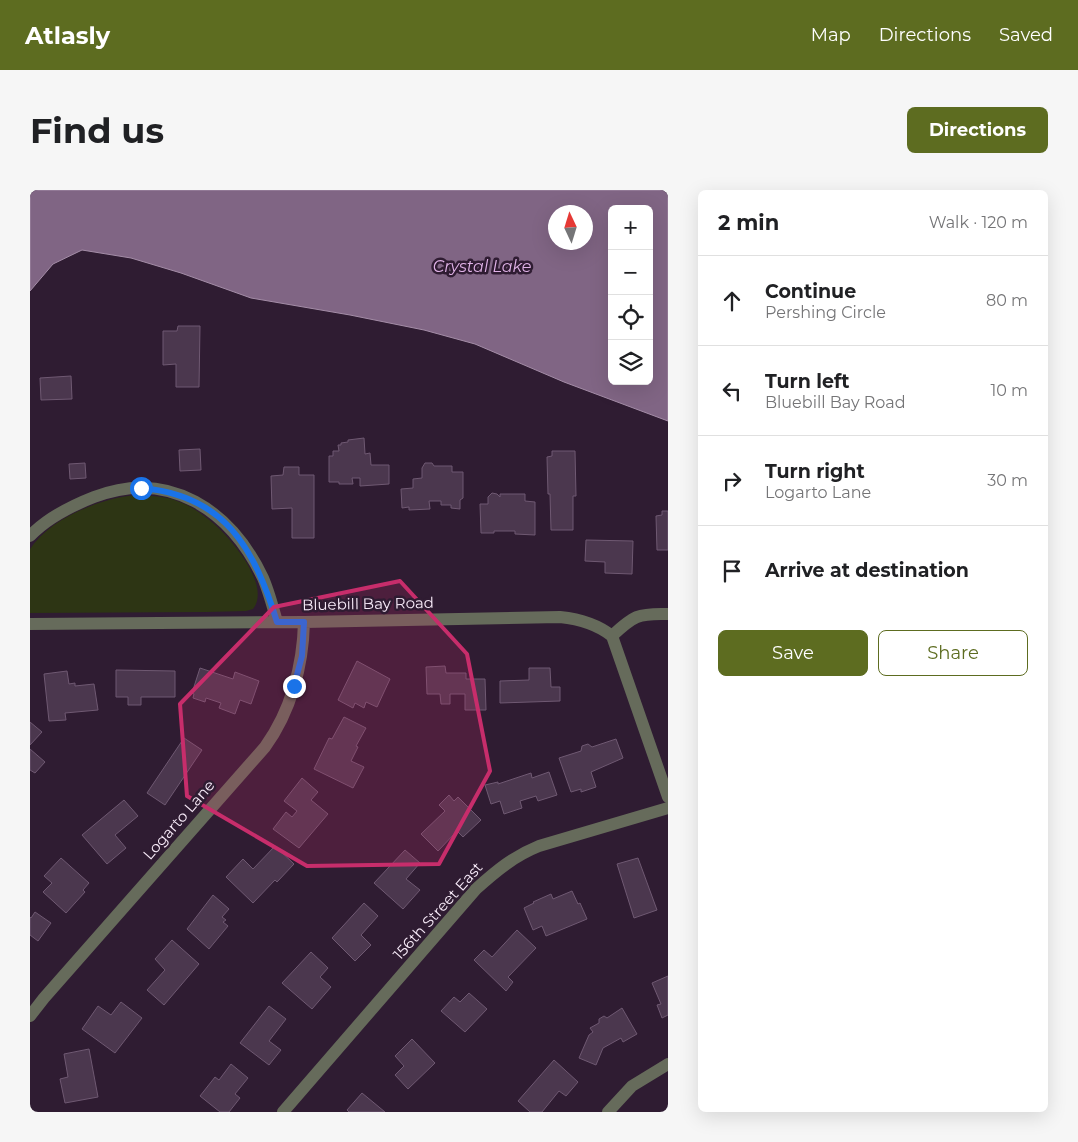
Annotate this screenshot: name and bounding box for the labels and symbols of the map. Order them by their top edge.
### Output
north arrow [548,205,593,250]
water label: Crystal Lake [433,257,531,276]
route start [130,477,153,500]
street label: Bluebill Bay Road [302,593,434,614]
route end [283,675,306,698]
street label: Logarto Lane [139,776,218,863]
street label: 156th Street East [389,858,486,963]

